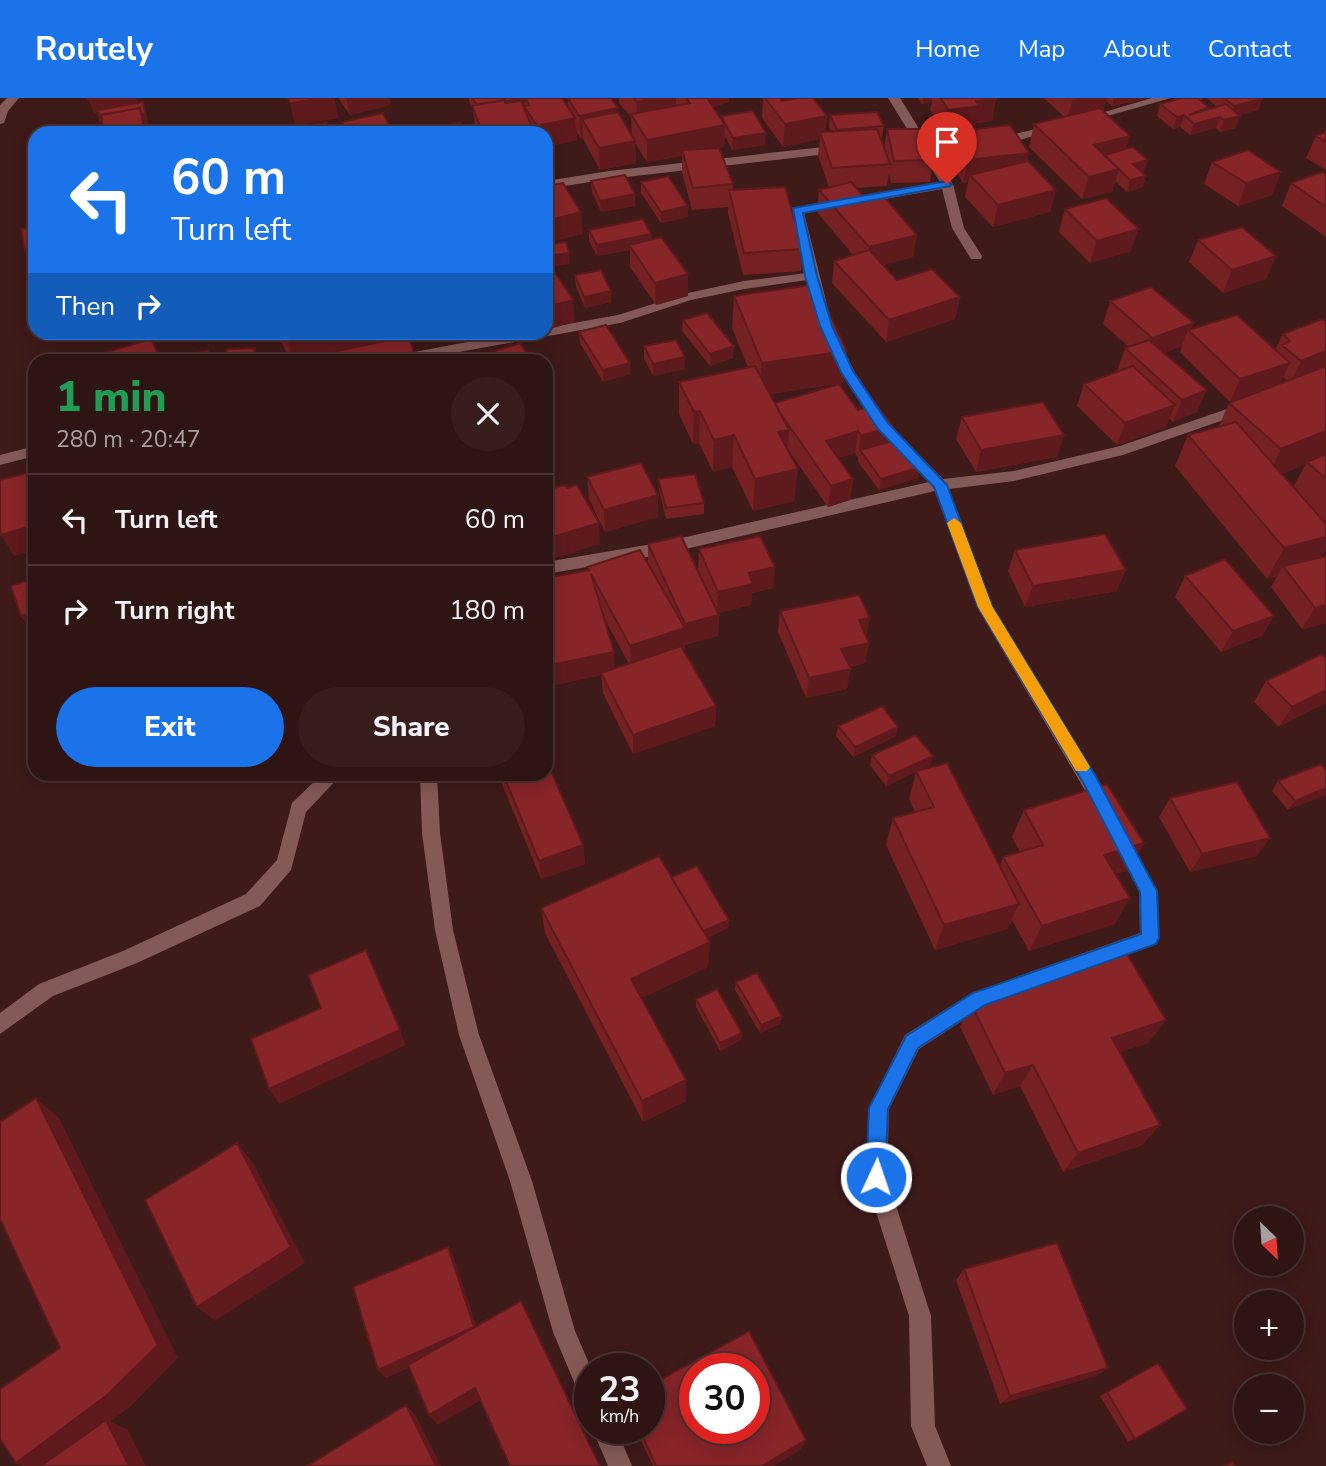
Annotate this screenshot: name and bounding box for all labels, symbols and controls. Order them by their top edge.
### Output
text: Routely [35,27,153,72]
text: Home [915,33,980,65]
text: Map [1018,33,1065,65]
text: About [1103,33,1170,65]
text: Contact [1208,33,1291,65]
pin [917,112,977,184]
icon: arrive [928,123,966,161]
text: 60 m [171,144,286,211]
icon: left [56,154,147,245]
text: Turn left [171,208,291,251]
icon: right [129,287,167,325]
text: Then [56,289,115,324]
text: 1 min [56,369,166,426]
button: close [451,377,525,451]
text: 280 m · 20:47 [56,424,201,455]
icon: left [56,501,94,539]
text: Turn left [115,502,218,537]
text: 60 m [465,502,525,537]
icon: right [56,592,94,630]
text: Turn right [115,593,234,628]
text: 180 m [449,593,525,628]
button: Exit [56,687,284,767]
button: Share [298,687,525,767]
position arrow [839,1140,913,1214]
north arrow [1234,1206,1304,1276]
map controls [1234,1206,1304,1444]
button: + [1234,1290,1304,1360]
speed limit sign: 30 [679,1353,770,1444]
text: 23 [598,1366,641,1413]
button: − [1234,1374,1304,1444]
text: km/h [600,1404,639,1428]

